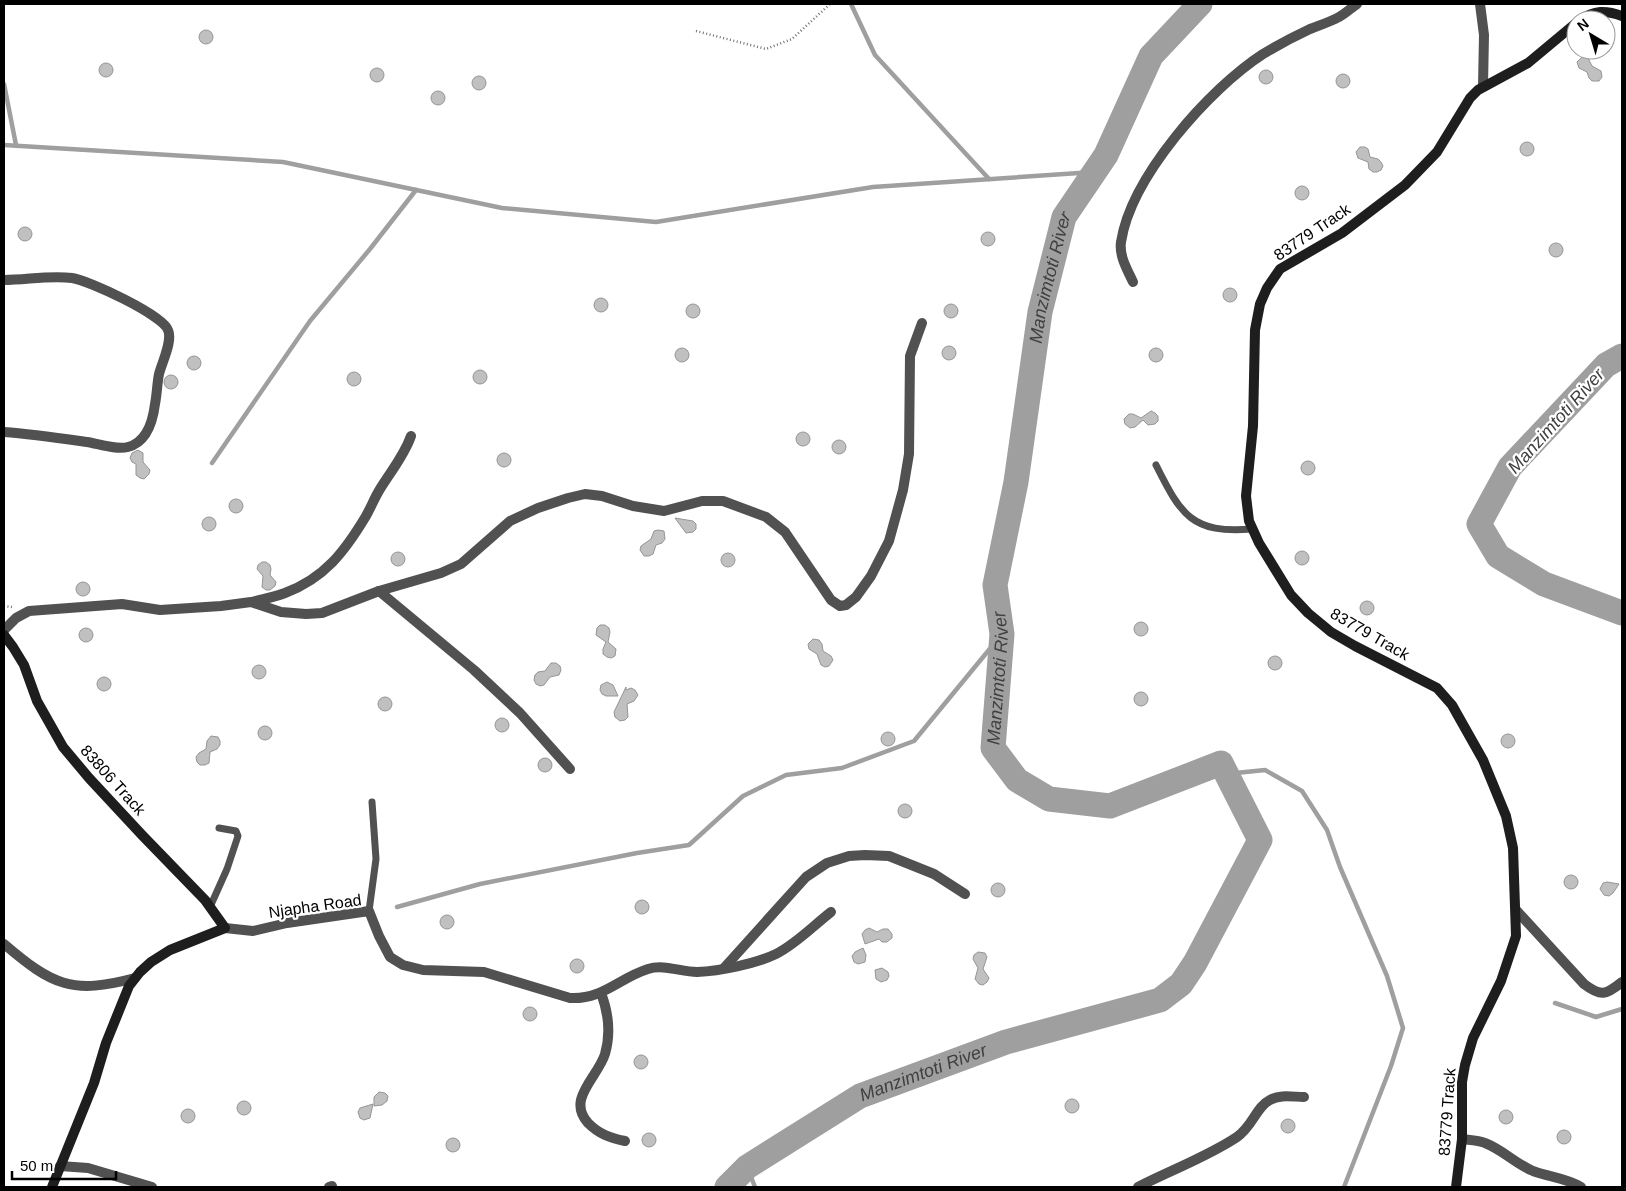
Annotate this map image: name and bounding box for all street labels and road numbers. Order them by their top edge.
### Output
street label: 83779 Track [1271,200,1354,264]
street label: 83779 Track [1328,605,1413,664]
street label: 83806 Track [77,742,149,819]
street label: Njapha Road [268,891,362,921]
street label: 83779 Track [1435,1066,1459,1157]

